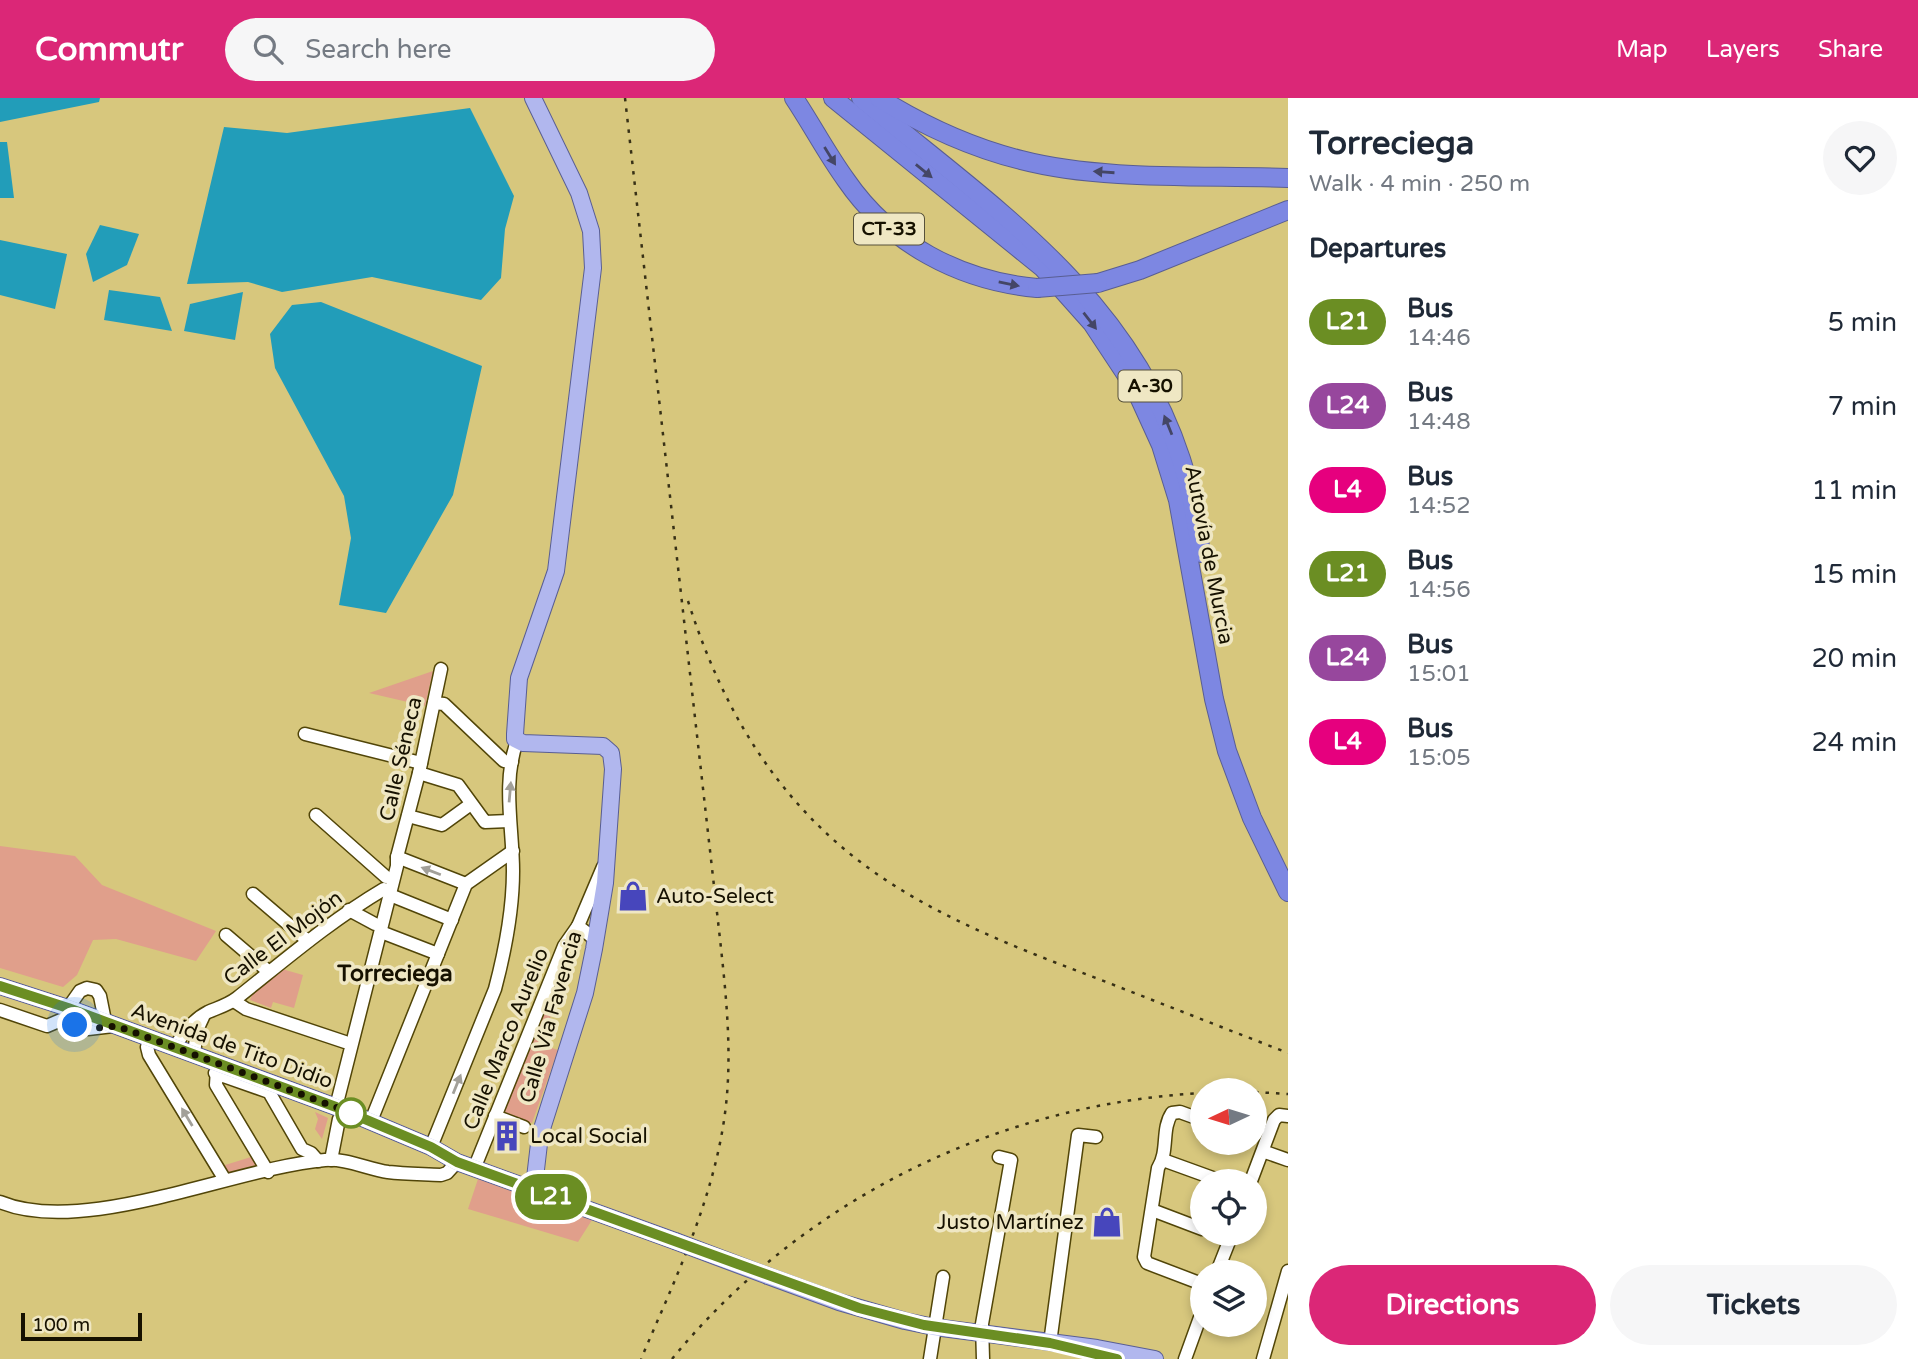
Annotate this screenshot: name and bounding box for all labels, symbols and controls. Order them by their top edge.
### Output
search box [225,18,715,81]
text: Commutr [35,30,183,69]
icon: search [249,30,287,68]
text: Search here [305,34,451,65]
text: Map [1616,35,1668,64]
text: Layers [1706,35,1780,64]
text: Share [1818,35,1883,64]
button: heart [1823,121,1897,195]
text: Torreciega [1309,124,1474,163]
one-way arrow [824,146,837,166]
one-way arrow [915,164,933,179]
one-way arrow [1093,166,1115,177]
text: Walk · 4 min · 250 m [1309,170,1530,198]
road number: CT-33 [854,214,924,244]
text: Departures [1309,233,1446,264]
one-way arrow [998,279,1020,290]
text: Bus [1407,293,1453,324]
text: L21 [1326,307,1369,336]
text: 5 min [1828,307,1897,338]
one-way arrow [1083,312,1098,330]
text: 14:46 [1407,324,1471,352]
road number: A-30 [1118,370,1182,402]
text: Bus [1407,377,1453,408]
text: L24 [1326,391,1369,420]
text: 7 min [1828,391,1897,422]
text: 14:48 [1407,408,1471,436]
one-way arrow [1162,415,1174,435]
text: Bus [1407,461,1453,492]
street label: Autovía de Murcia [1179,463,1239,647]
text: L4 [1333,475,1362,504]
text: 11 min [1811,475,1897,506]
text: 14:52 [1407,492,1471,520]
text: Bus [1407,545,1453,576]
text: L21 [1326,559,1369,588]
text: 15 min [1811,559,1897,590]
text: 14:56 [1407,576,1471,604]
text: Bus [1407,629,1453,660]
text: L24 [1326,643,1369,672]
text: 20 min [1811,643,1897,674]
text: 15:01 [1407,660,1471,688]
street label: Calle Séneca [375,694,427,824]
text: Bus [1407,713,1453,744]
text: L4 [1333,727,1362,756]
text: 24 min [1811,727,1897,758]
text: 15:05 [1407,744,1471,772]
one-way arrow [505,781,516,803]
one-way arrow [421,865,442,876]
shop icon: Auto-Select [616,879,650,913]
place label: Auto-Select [656,884,774,909]
street label: Calle El Mojón [219,885,347,991]
street label: Calle Vía Favencia [514,928,588,1106]
street label: Calle Marco Aurelio [458,944,554,1134]
district label: Torreciega [336,960,453,988]
street label: Avenida de Tito Didio [128,998,336,1094]
your location [57,1007,92,1042]
one-way arrow [451,1073,462,1094]
north arrow [1190,1078,1267,1155]
map controls [1190,1078,1267,1337]
unlabelled marker [336,1098,366,1128]
one-way arrow [181,1108,194,1127]
building icon: Local Social [490,1119,524,1153]
place label: Local Social [530,1124,648,1149]
button: locate [1190,1169,1267,1246]
line badge: L21 [511,1174,591,1220]
text: L21 [529,1182,573,1211]
shop icon: Justo Martínez [1090,1205,1124,1239]
place label: Justo Martínez [937,1210,1084,1235]
button: layers [1190,1260,1267,1337]
button: Directions [1309,1265,1596,1345]
button: Tickets [1610,1265,1897,1345]
scale bar [21,1310,142,1342]
text: 100 m [32,1314,90,1336]

